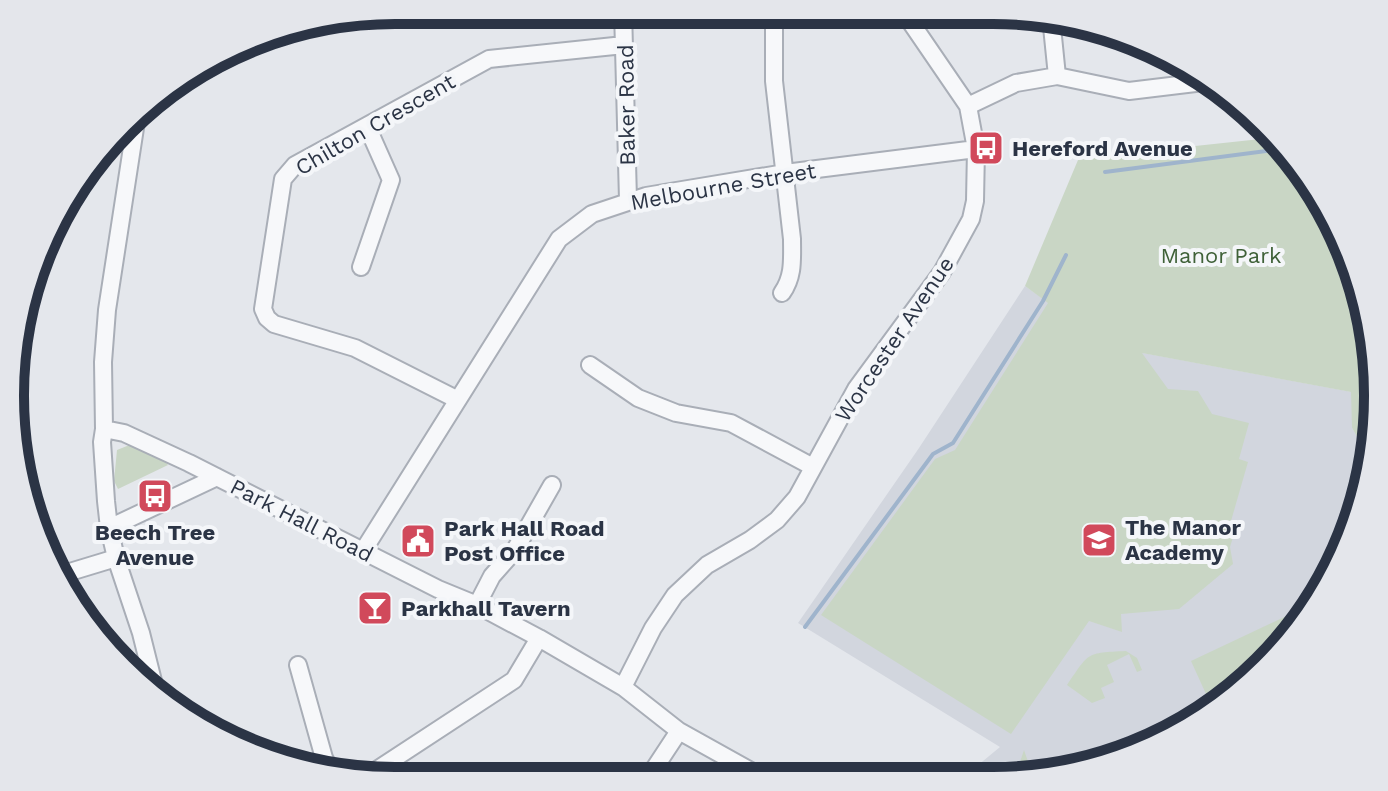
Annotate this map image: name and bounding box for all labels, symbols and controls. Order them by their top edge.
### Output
street label: Baker Road [613,44,640,166]
street label: Chilton Crescent [291,69,459,180]
bus stop icon: Hereford Avenue [967,129,1005,167]
place label: Hereford Avenue [1012,136,1193,161]
street label: Melbourne Street [629,158,818,215]
park label: Manor Park [1160,243,1282,268]
street label: Worcester Avenue [830,252,959,427]
street label: Park Hall Road [226,474,377,567]
bus stop icon: Beech Tree Avenue [136,477,174,515]
place label: The Manor Academy [1125,515,1241,565]
place label: Park Hall Road Post Office [444,516,604,566]
place label: Beech Tree Avenue [95,520,215,570]
school or university icon: The Manor Academy [1080,521,1118,559]
public building icon: Park Hall Road Post Office [399,522,437,560]
bar icon: Parkhall Tavern [356,589,394,627]
place label: Parkhall Tavern [401,596,571,621]

